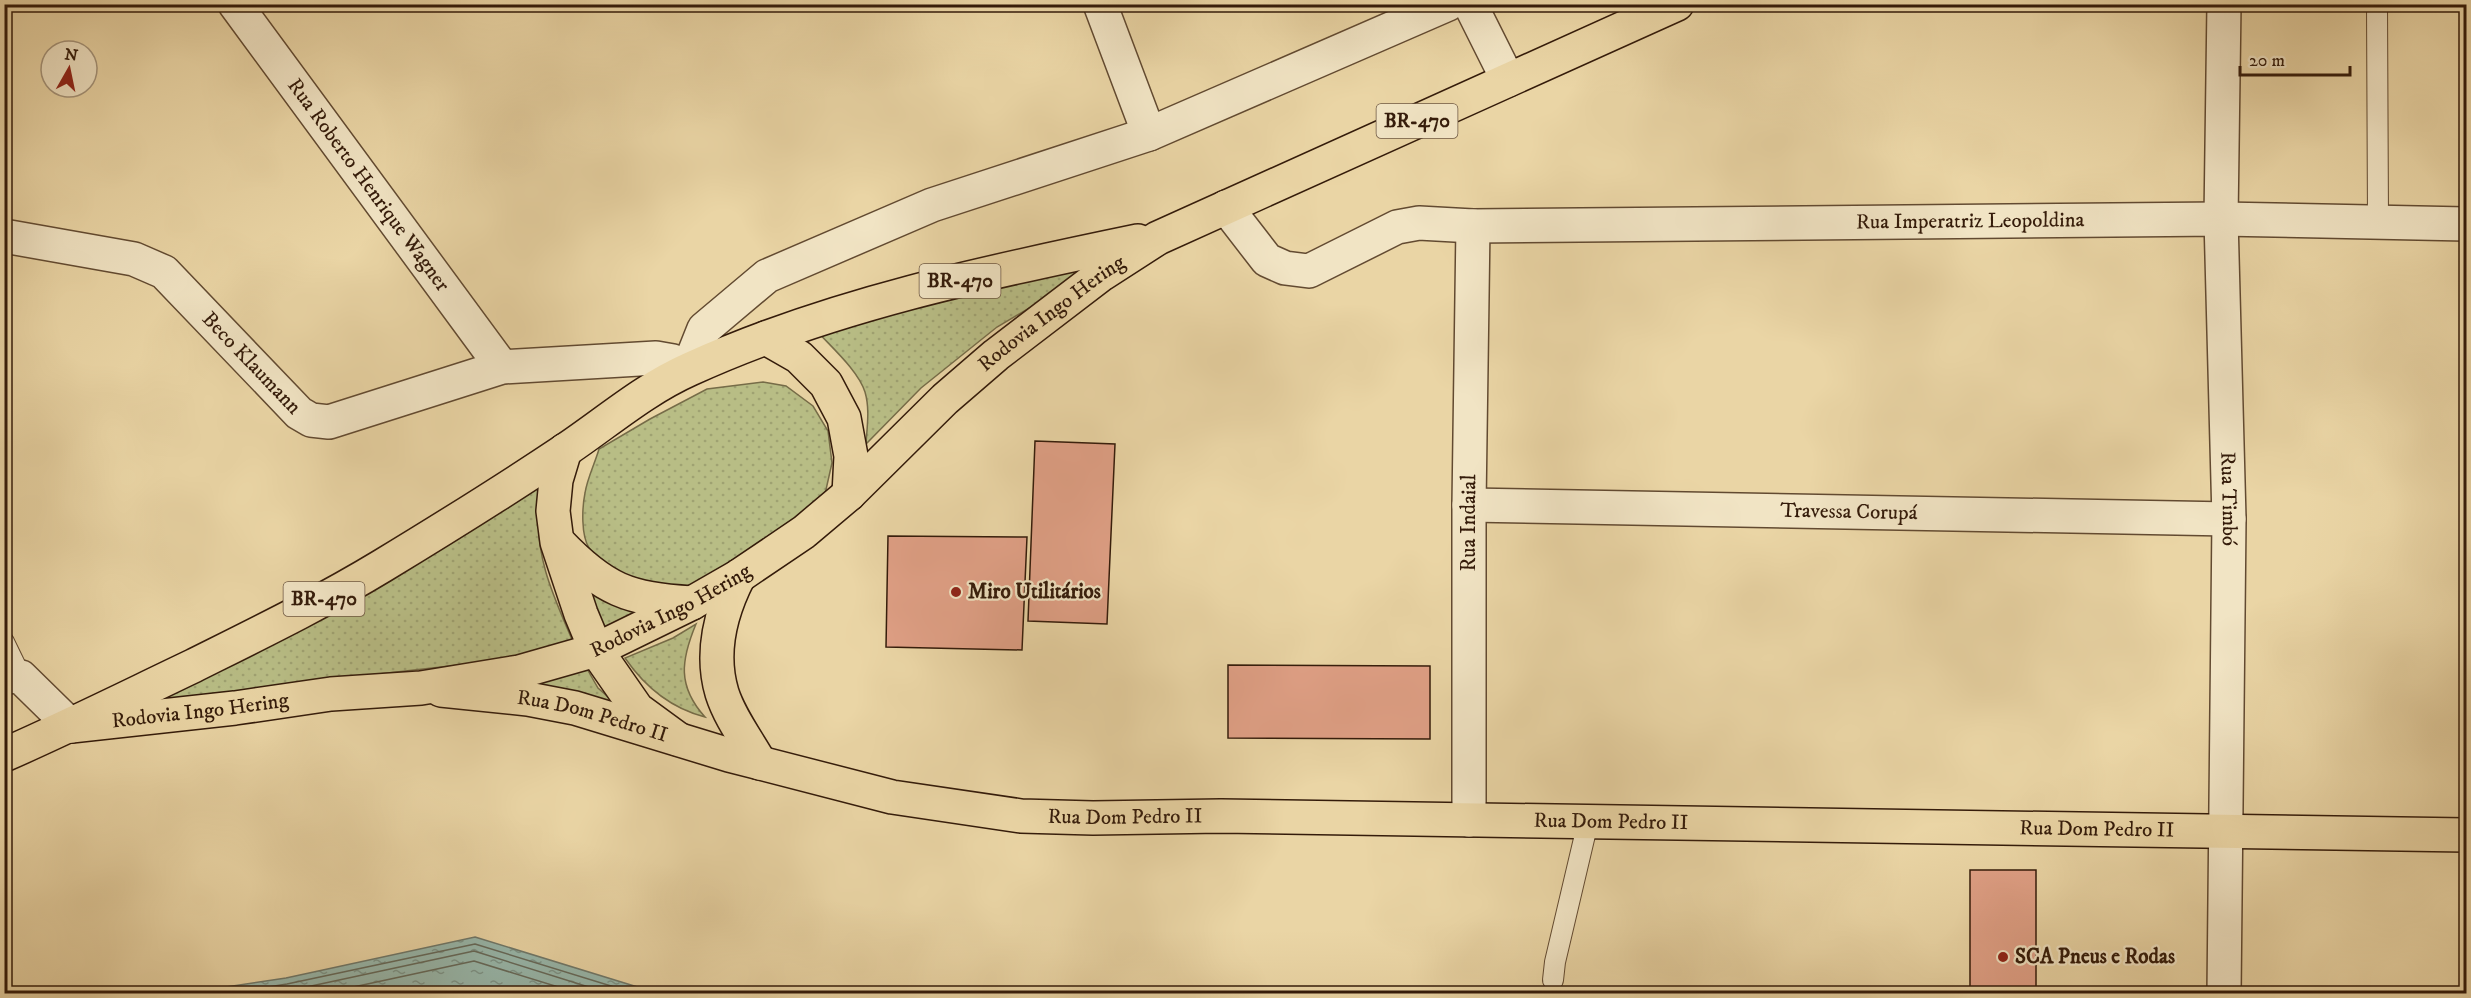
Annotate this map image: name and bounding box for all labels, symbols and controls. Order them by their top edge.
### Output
north arrow [39,39,99,99]
scale bar [2240,39,2350,77]
text: N [63,44,79,66]
text: 20 m [2249,50,2285,72]
street label: Rua Roberto Henrique Wagner [281,74,455,297]
road number: BR-470 [1376,104,1458,138]
street label: Rua Imperatriz Leopoldina [1856,207,2085,235]
street label: Rodovia Ingo Hering [973,249,1131,378]
road number: BR-470 [920,264,1000,298]
street label: Beco Klaumann [196,306,307,420]
street label: Rua Timbó [2214,451,2242,546]
street label: Rua Indaial [1456,474,1482,572]
street label: Travessa Corupá [1780,498,1918,526]
street label: Rodovia Ingo Hering [586,558,757,664]
place label: Miro Utilitários [968,579,1101,605]
road number: BR-470 [284,582,364,616]
marker: Miro Utilitários [949,585,963,599]
street label: Rua Dom Pedro II [516,685,671,748]
street label: Rodovia Ingo Hering [110,687,291,734]
street label: Rua Dom Pedro II [1047,803,1202,831]
street label: Rua Dom Pedro II [1533,808,1688,836]
street label: Rua Dom Pedro II [2019,815,2174,844]
place label: SCA Pneus e Rodas [2015,944,2175,970]
marker: SCA Pneus e Rodas [1996,950,2010,964]

